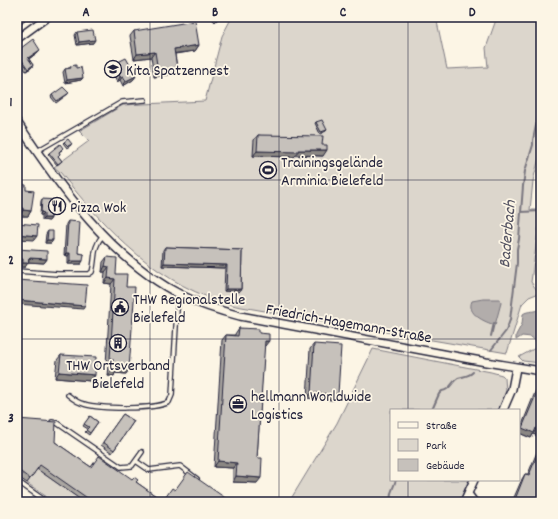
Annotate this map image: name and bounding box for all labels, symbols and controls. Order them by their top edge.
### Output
text: A [82,4,90,23]
text: B [212,4,218,23]
text: C [340,4,347,23]
text: D [469,4,476,23]
school or university icon: Kita Spatzennest [103,59,123,79]
place label: Kita Spatzennest [126,60,229,83]
text: 1 [10,94,13,113]
place label: Trainingsgelände Arminia Bielefeld [281,152,383,193]
sports icon: Trainingsgelände Arminia Bielefeld [258,160,278,180]
restaurant icon: Pizza Wok [47,196,67,216]
place label: Pizza Wok [70,197,126,220]
water label: Baderbach [494,198,524,269]
text: 2 [8,252,14,271]
place label: THW Regionalstelle Bielefeld [133,289,245,330]
public building icon: THW Regionalstelle Bielefeld [110,297,130,317]
street label: Friedrich-Hagemann-Straße [264,299,433,350]
building icon: THW Ortsverband Bielefeld [108,333,128,353]
place label: THW Ortsverband Bielefeld [66,355,170,396]
place label: hellmann Worldwide Logistics [251,386,371,427]
office icon: hellmann Worldwide Logistics [228,394,248,414]
legend [390,409,520,481]
text: 3 [8,410,14,429]
text: Straße [426,418,457,435]
text: Park [426,438,447,455]
text: Gebäude [426,458,465,475]

